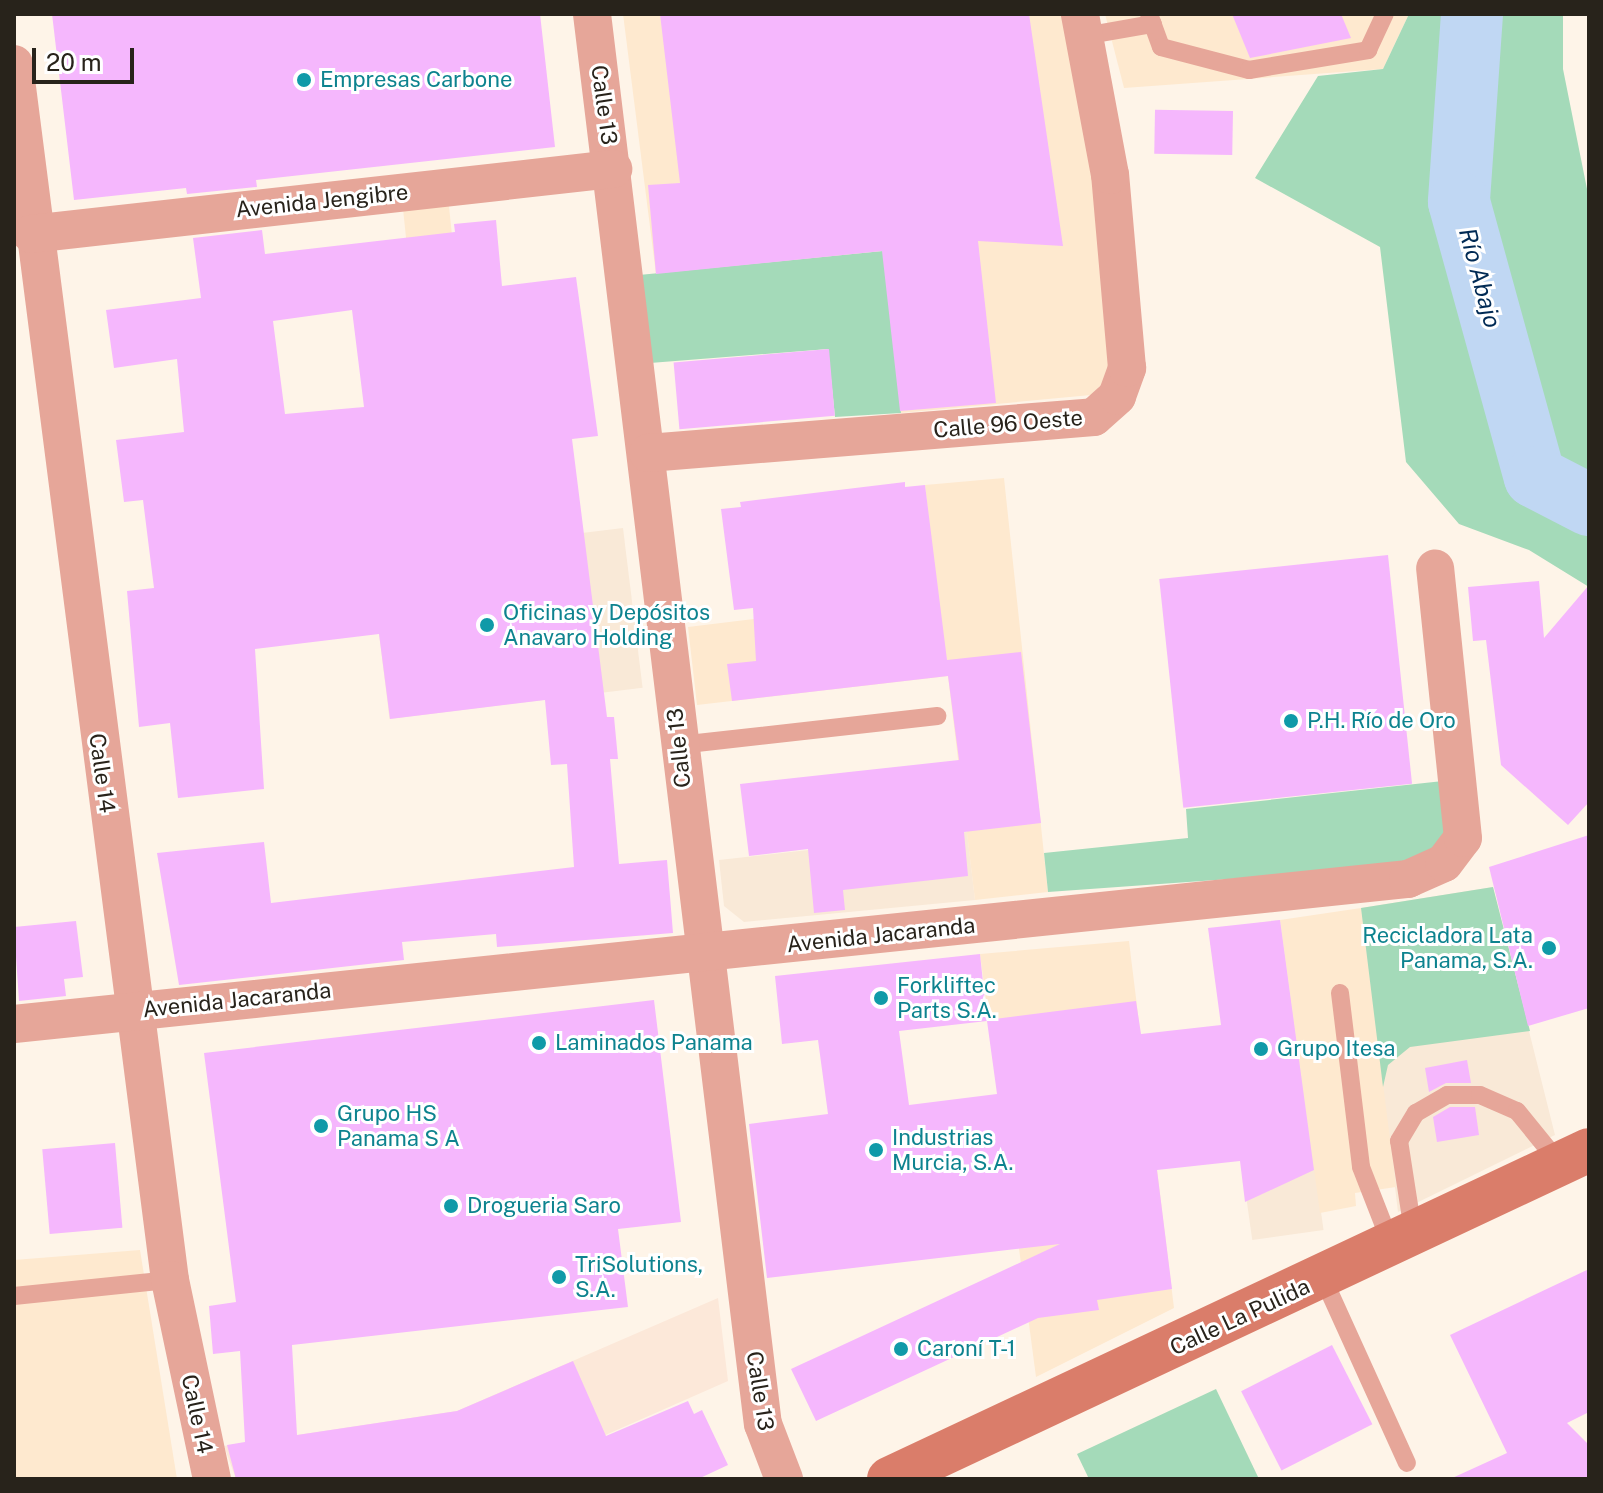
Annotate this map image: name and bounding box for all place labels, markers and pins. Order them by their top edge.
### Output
place label: Empresas Carbone [320,67,512,93]
marker: Empresas Carbone [295,71,313,89]
place label: Oficinas y Depósitos Anavaro Holding [503,599,710,650]
marker: Oficinas y Depósitos Anavaro Holding [478,616,496,634]
place label: P.H. Río de Oro [1307,708,1457,734]
marker: P.H. Río de Oro [1282,712,1300,730]
place label: Recicladora Lata Panama, S.A. [1362,922,1533,974]
marker: Recicladora Lata Panama, S.A. [1540,939,1558,957]
place label: Forkliftec Parts S.A. [897,972,997,1024]
marker: Forkliftec Parts S.A. [872,989,890,1007]
place label: Laminados Panama [555,1030,753,1056]
marker: Laminados Panama [530,1034,548,1052]
place label: Grupo Itesa [1277,1036,1396,1062]
marker: Grupo Itesa [1252,1040,1270,1058]
place label: Grupo HS Panama S A [337,1100,460,1152]
marker: Grupo HS Panama S A [312,1117,330,1135]
place label: Industrias Murcia, S.A. [892,1124,1014,1176]
marker: Industrias Murcia, S.A. [867,1141,885,1159]
place label: Drogueria Saro [467,1193,621,1219]
marker: Drogueria Saro [442,1197,460,1215]
place label: TriSolutions, S.A. [575,1251,703,1302]
marker: TriSolutions, S.A. [550,1268,568,1286]
place label: Caroní T-1 [917,1336,1016,1362]
marker: Caroní T-1 [892,1340,910,1358]

